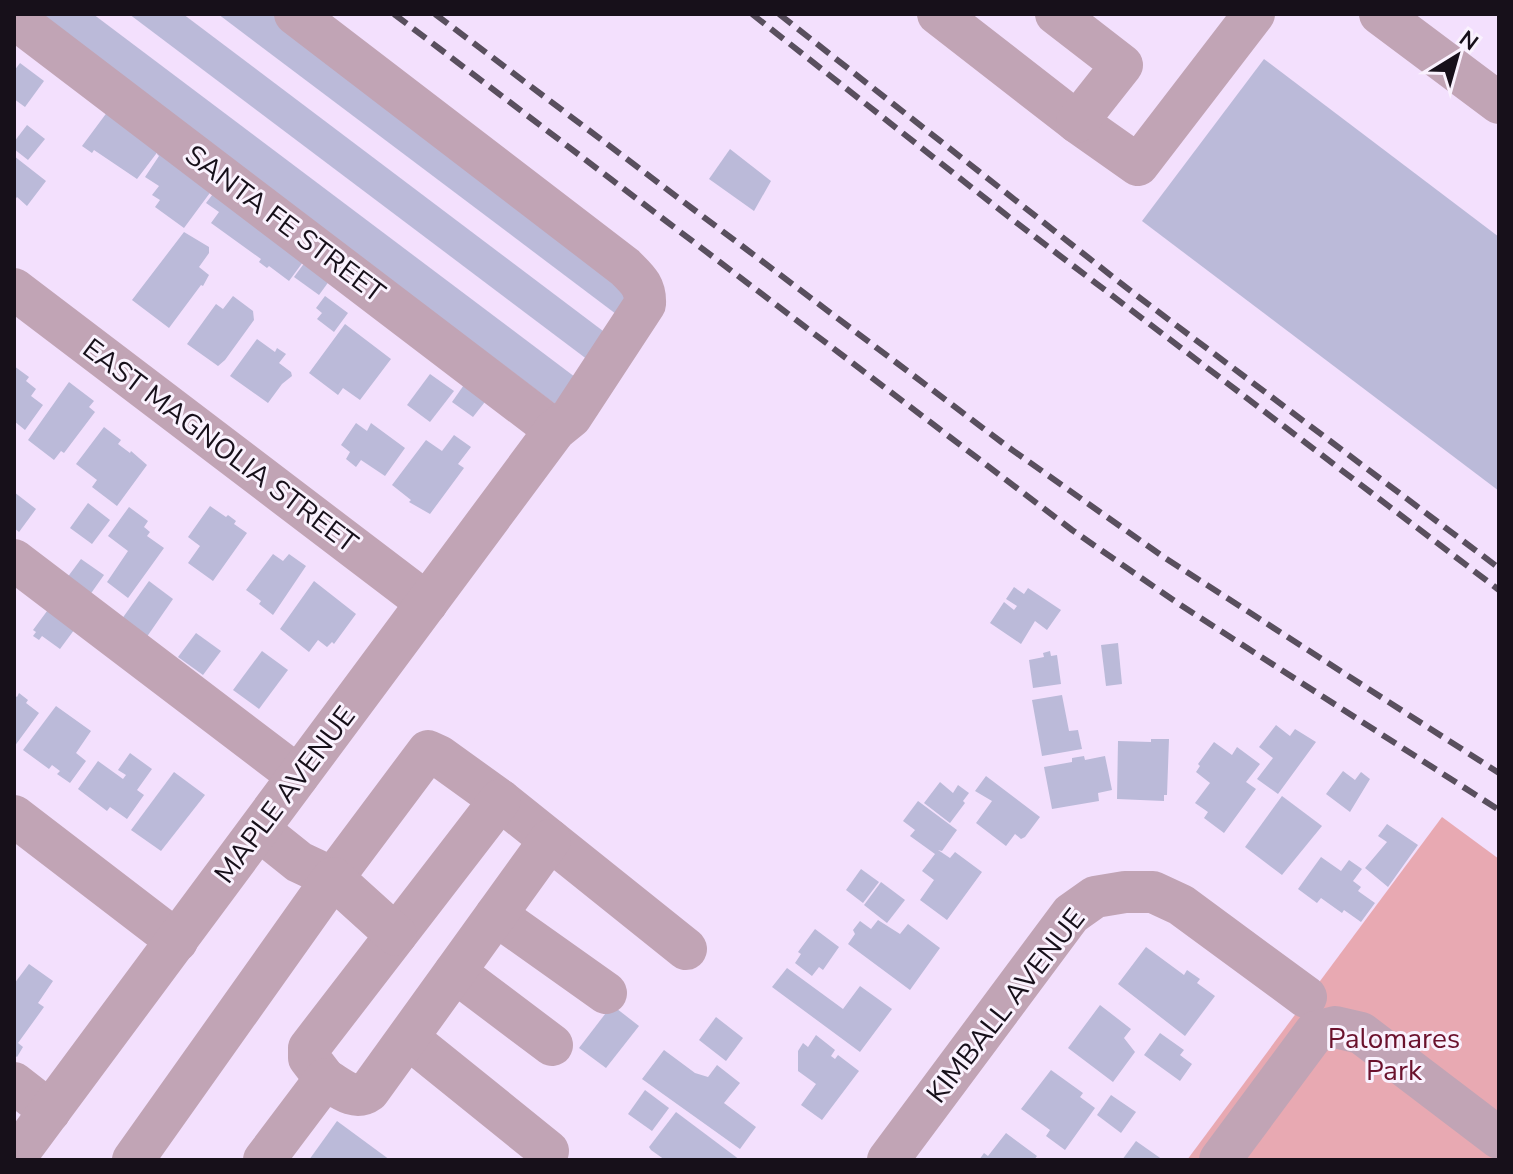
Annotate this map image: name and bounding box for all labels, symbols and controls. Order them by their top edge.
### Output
north arrow [1417,16,1497,96]
text: N [1453,24,1484,58]
street label: SANTA FE STREET [177,136,393,312]
street label: EAST MAGNOLIA STREET [75,330,365,562]
street label: MAPLE AVENUE [206,699,364,891]
street label: KIMBALL AVENUE [918,901,1094,1111]
park label: Palomares Park [1328,1020,1460,1090]

